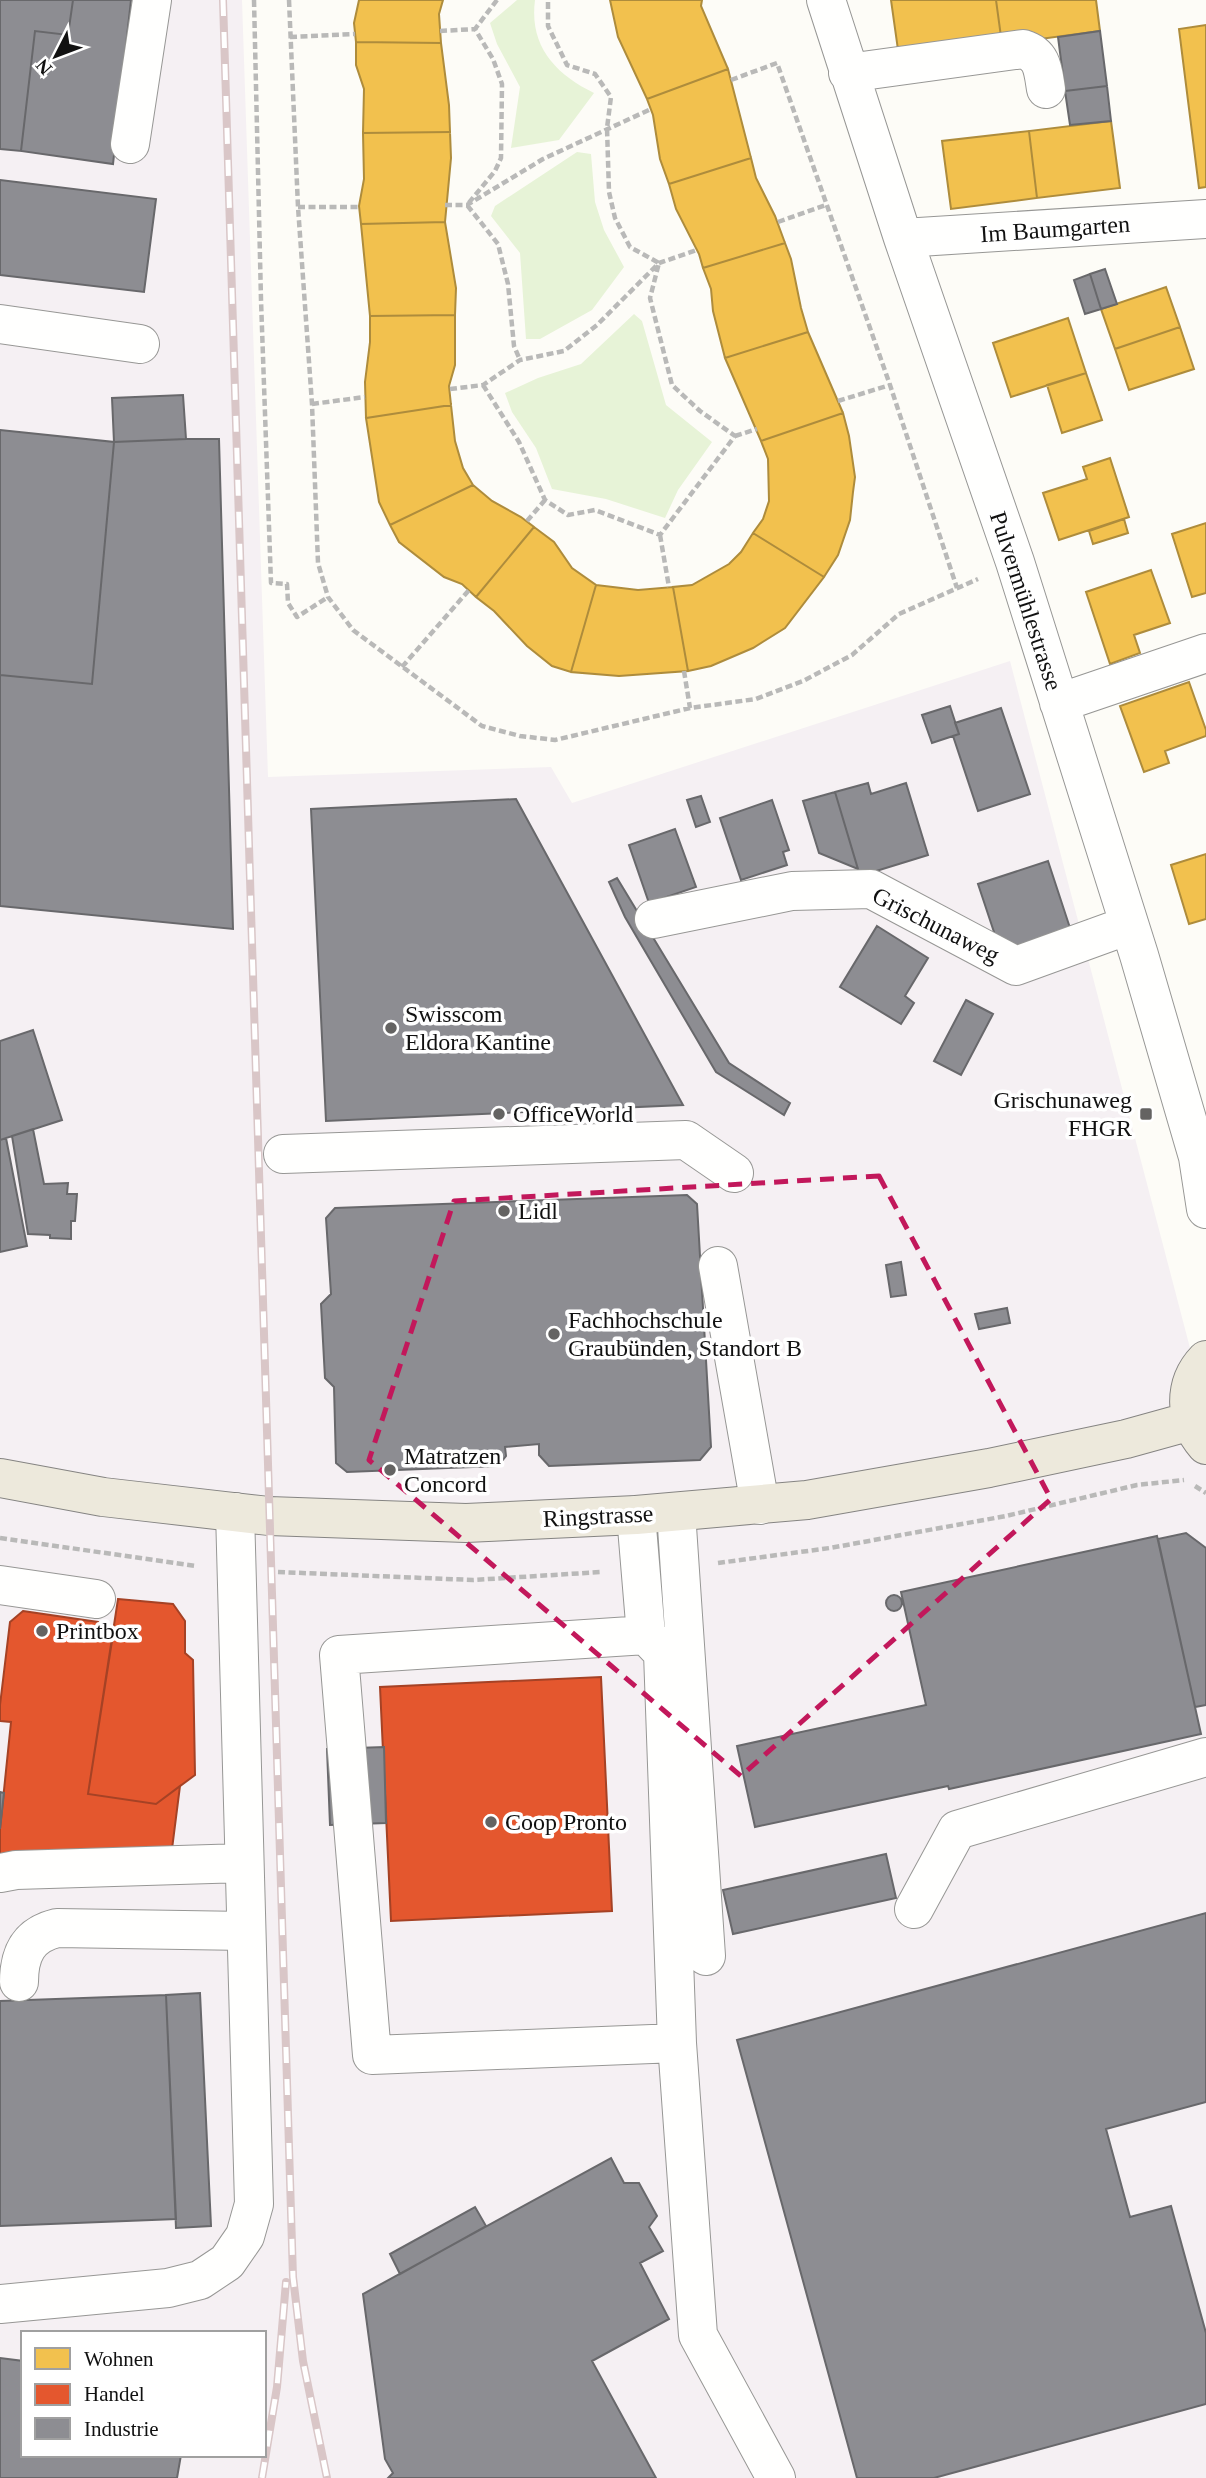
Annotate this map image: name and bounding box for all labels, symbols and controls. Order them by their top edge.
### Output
north arrow [21,21,91,91]
text: N [31,55,56,79]
street label: Im Baumgarten [979,211,1131,247]
street label: Pulvermühlestrasse [985,508,1067,694]
street label: Grischunaweg [868,882,1004,968]
place label: Swisscom Eldora Kantine [405,1001,551,1055]
marker: Swisscom Eldora Kantine [383,1020,399,1036]
place label: Grischunaweg FHGR [993,1087,1132,1141]
place label: OfficeWorld [513,1101,633,1127]
marker: OfficeWorld [491,1106,507,1122]
marker: Grischunaweg FHGR [1138,1106,1154,1122]
place label: Lidl [518,1198,558,1224]
marker: Lidl [496,1203,512,1219]
place label: Fachhochschule Graubünden, Standort B [568,1307,802,1361]
marker: Fachhochschule Graubünden, Standort B [546,1326,562,1342]
place label: Matratzen Concord [404,1443,501,1497]
marker: Matratzen Concord [382,1462,398,1478]
street label: Ringstrasse [542,1500,654,1532]
place label: Printbox [56,1618,139,1644]
marker: Printbox [34,1623,50,1639]
place label: Coop Pronto [505,1809,627,1835]
marker: Coop Pronto [483,1814,499,1830]
legend [21,2331,266,2457]
text: Wohnen [84,2347,154,2371]
text: Handel [84,2382,145,2406]
text: Industrie [84,2417,159,2441]

